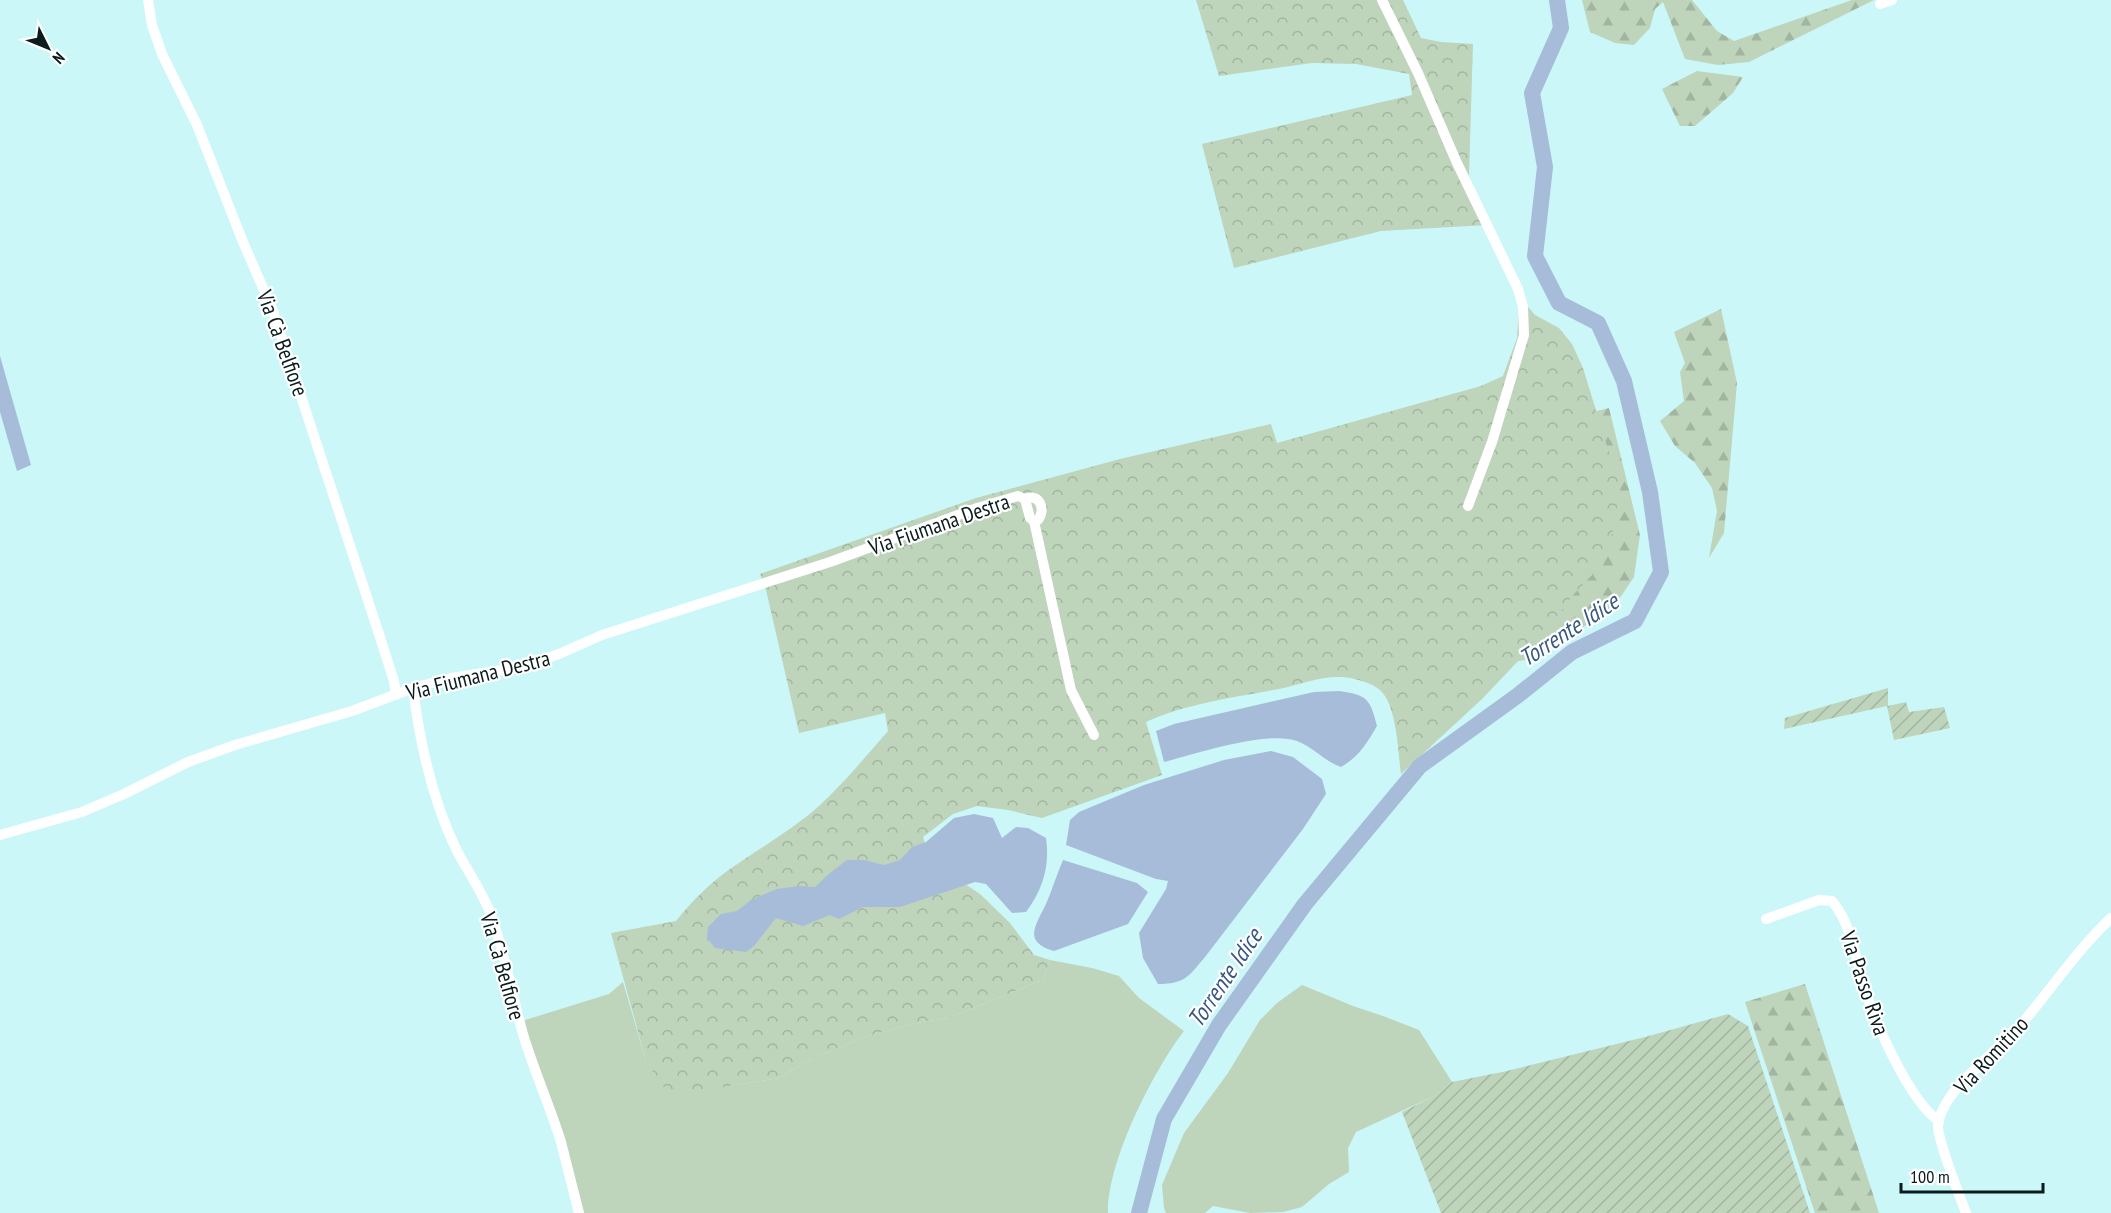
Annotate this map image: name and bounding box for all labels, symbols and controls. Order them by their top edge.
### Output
north arrow [18,18,78,78]
text: N [49,48,69,68]
street label: Via Cà Belfiore [251,285,315,400]
street label: Via Fiumana Destra [864,487,1013,561]
water label: Torrente Idice [1513,585,1626,673]
street label: Via Fiumana Destra [402,644,553,707]
street label: Via Cà Belfiore [474,908,532,1023]
water label: Torrente Idice [1180,921,1270,1033]
street label: Via Passo Riva [1834,926,1896,1039]
street label: Via Romitino [1947,1010,2034,1101]
scale bar [1901,1156,2044,1194]
text: 100 m [1910,1165,1950,1188]

